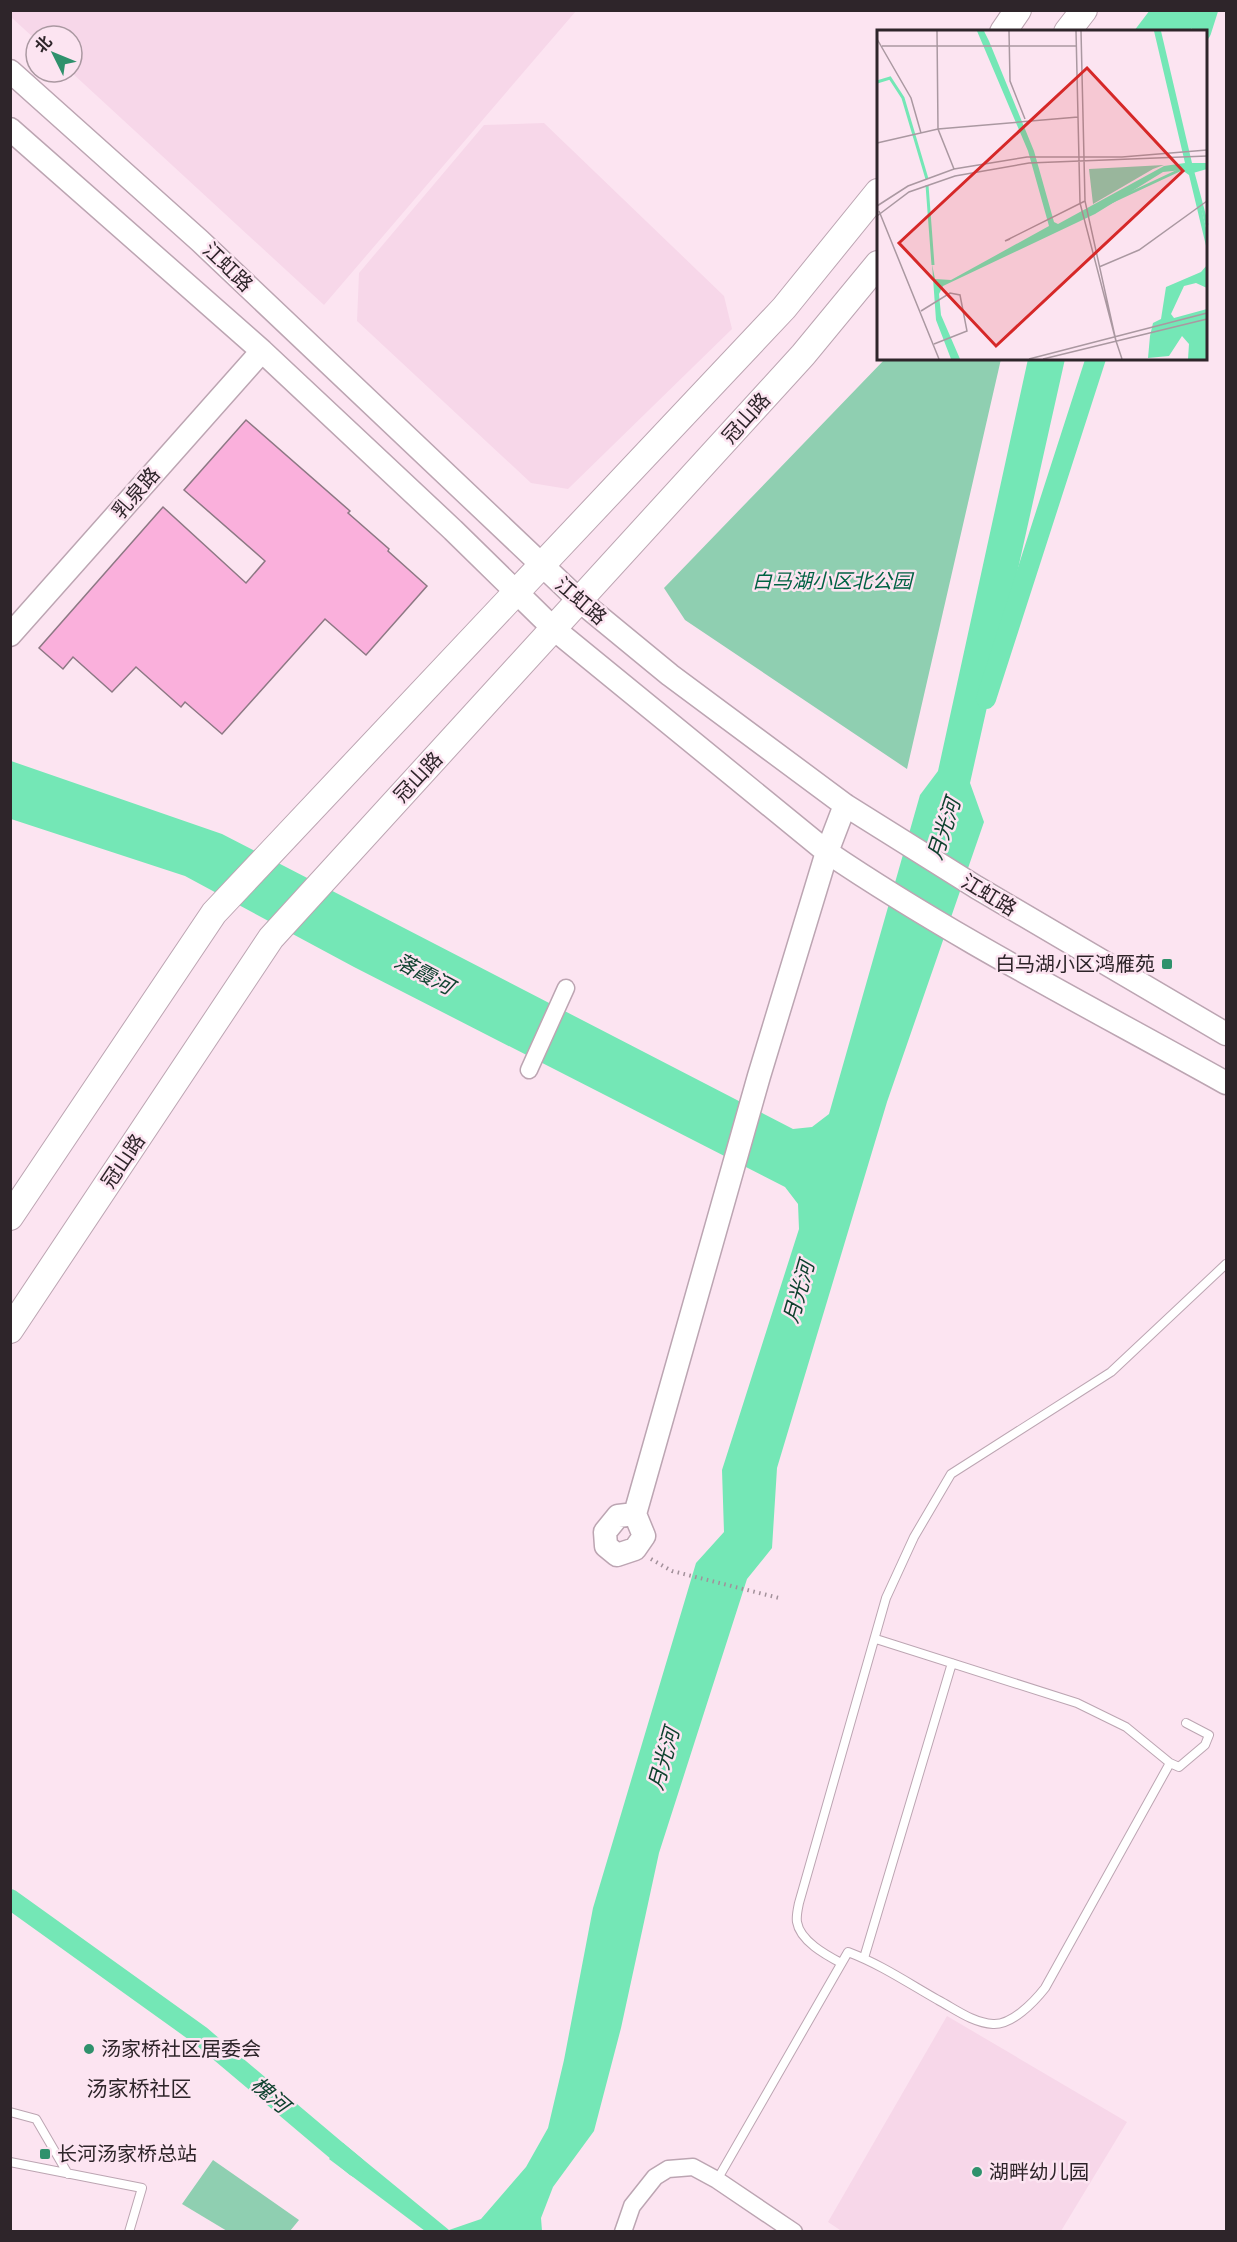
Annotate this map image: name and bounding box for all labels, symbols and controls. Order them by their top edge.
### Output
north arrow [24,24,84,84]
inset map [877,30,1207,360]
text: 北 [31,32,56,56]
street label: 江虹路 [198,238,258,296]
street label: 冠山路 [717,388,775,448]
street label: 乳泉路 [107,462,165,524]
park label: 白马湖小区北公园 [752,569,915,593]
street label: 江虹路 [550,572,612,630]
street label: 冠山路 [389,747,447,807]
water label: 月光河 [923,792,966,863]
street label: 江虹路 [957,869,1021,921]
water label: 落霞河 [391,949,461,1001]
place label: 白马湖小区鸿雁苑 [995,952,1155,976]
marker: 白马湖小区鸿雁苑 [1160,957,1174,971]
street label: 冠山路 [96,1129,150,1193]
water label: 月光河 [779,1255,820,1326]
water label: 月光河 [644,1722,685,1793]
place label: 汤家桥社区居委会 [101,2037,261,2061]
marker: 汤家桥社区居委会 [82,2042,96,2056]
water label: 槐河 [246,2072,297,2120]
district label: 汤家桥社区 [87,2077,192,2101]
place label: 长河汤家桥总站 [57,2142,197,2166]
marker: 长河汤家桥总站 [38,2147,52,2161]
place label: 湖畔幼儿园 [989,2160,1089,2184]
marker: 湖畔幼儿园 [970,2165,984,2179]

